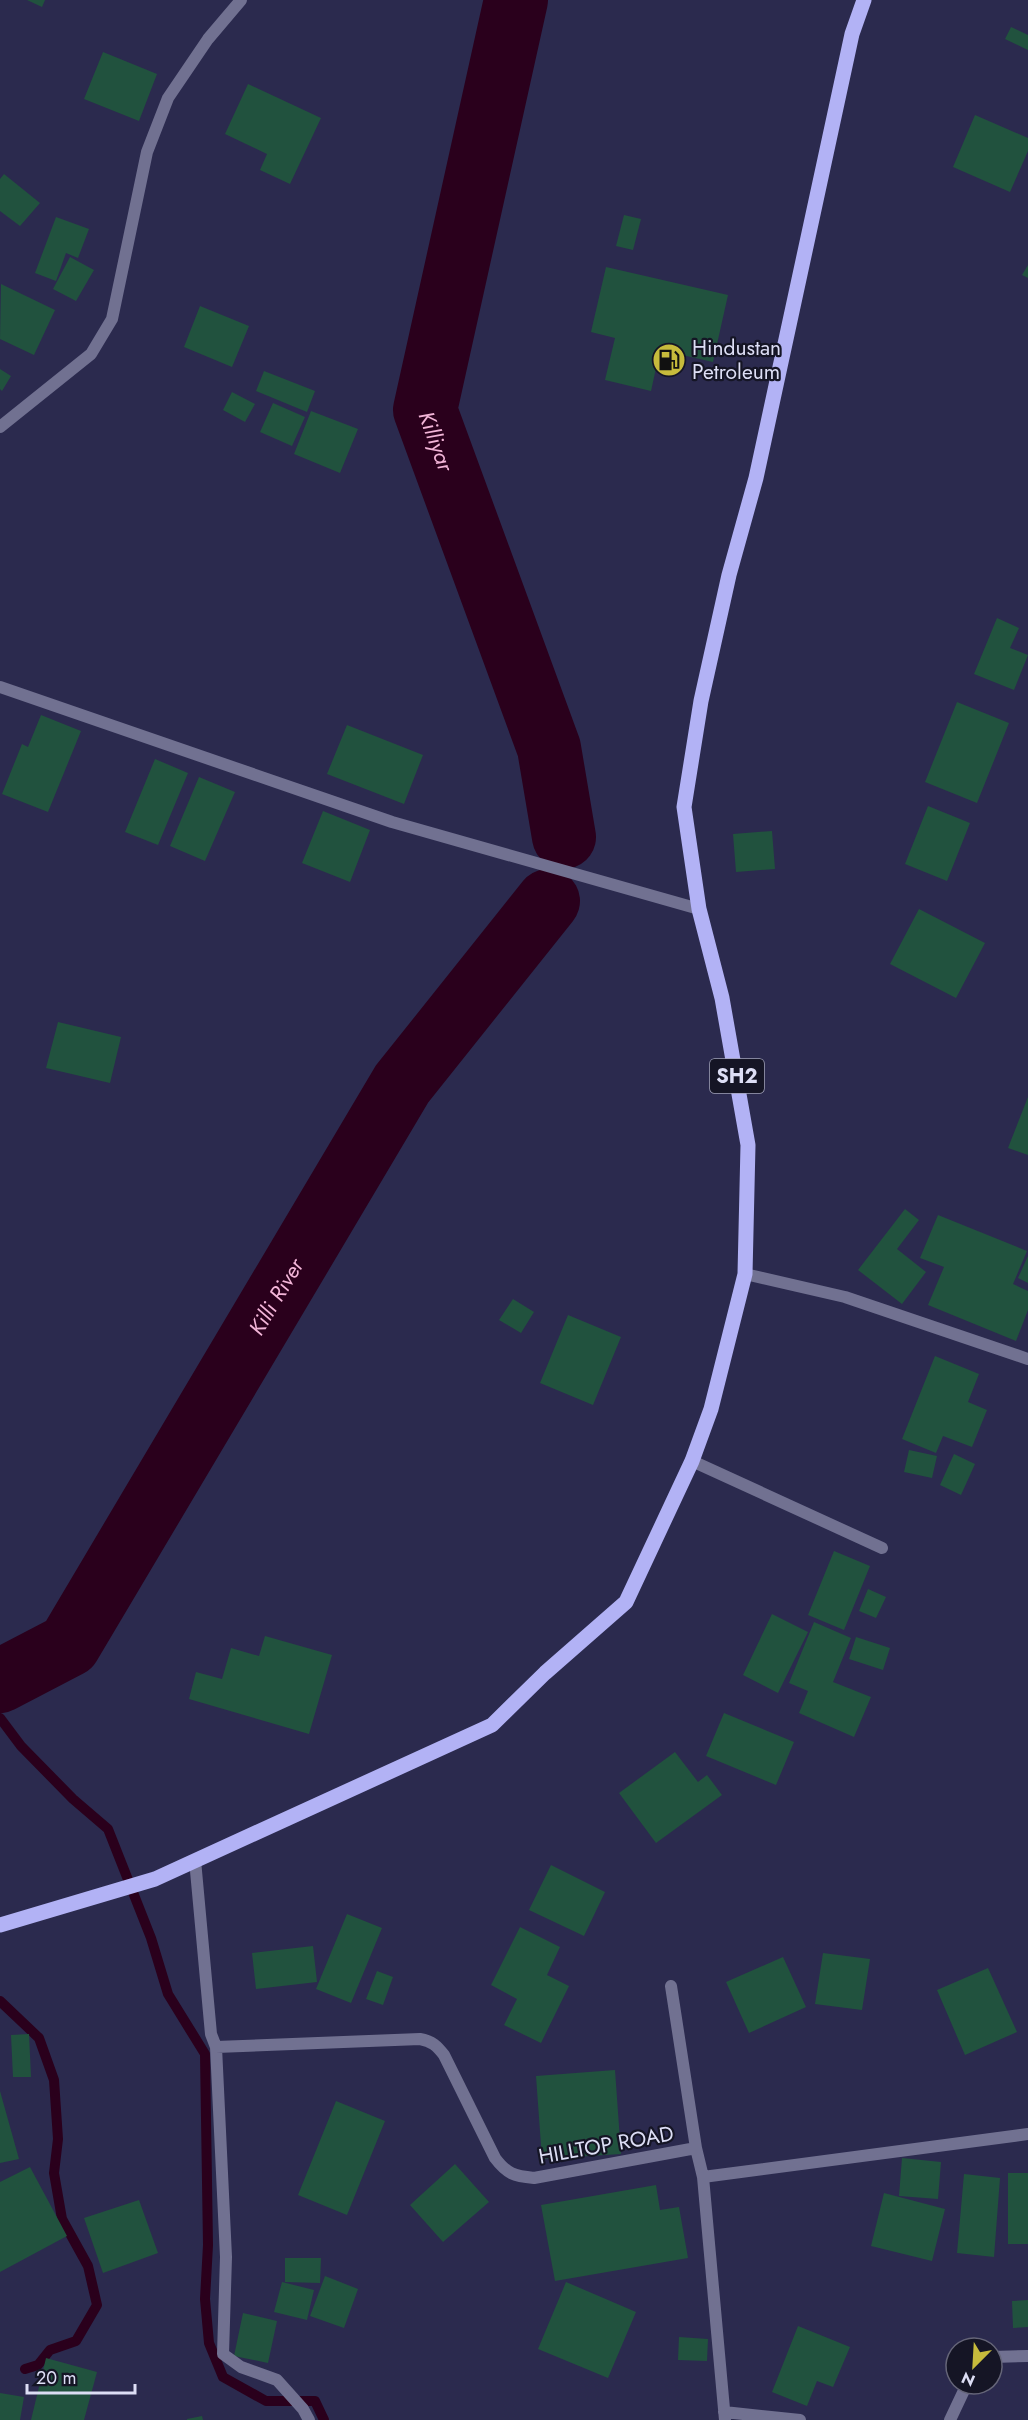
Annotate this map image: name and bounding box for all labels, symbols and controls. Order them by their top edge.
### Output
place label: Hindustan Petroleum [692,333,781,387]
fuel station icon: Hindustan Petroleum [651,342,687,378]
water label: Killiyar [411,406,463,477]
road number: SH2 [710,1059,764,1093]
water label: Killi River [240,1251,312,1341]
street label: HILLTOP ROAD [536,2118,676,2172]
north arrow [944,2336,1004,2396]
scale bar [27,2357,135,2395]
text: 20 m [36,2365,76,2391]
text: N [958,2366,979,2392]

